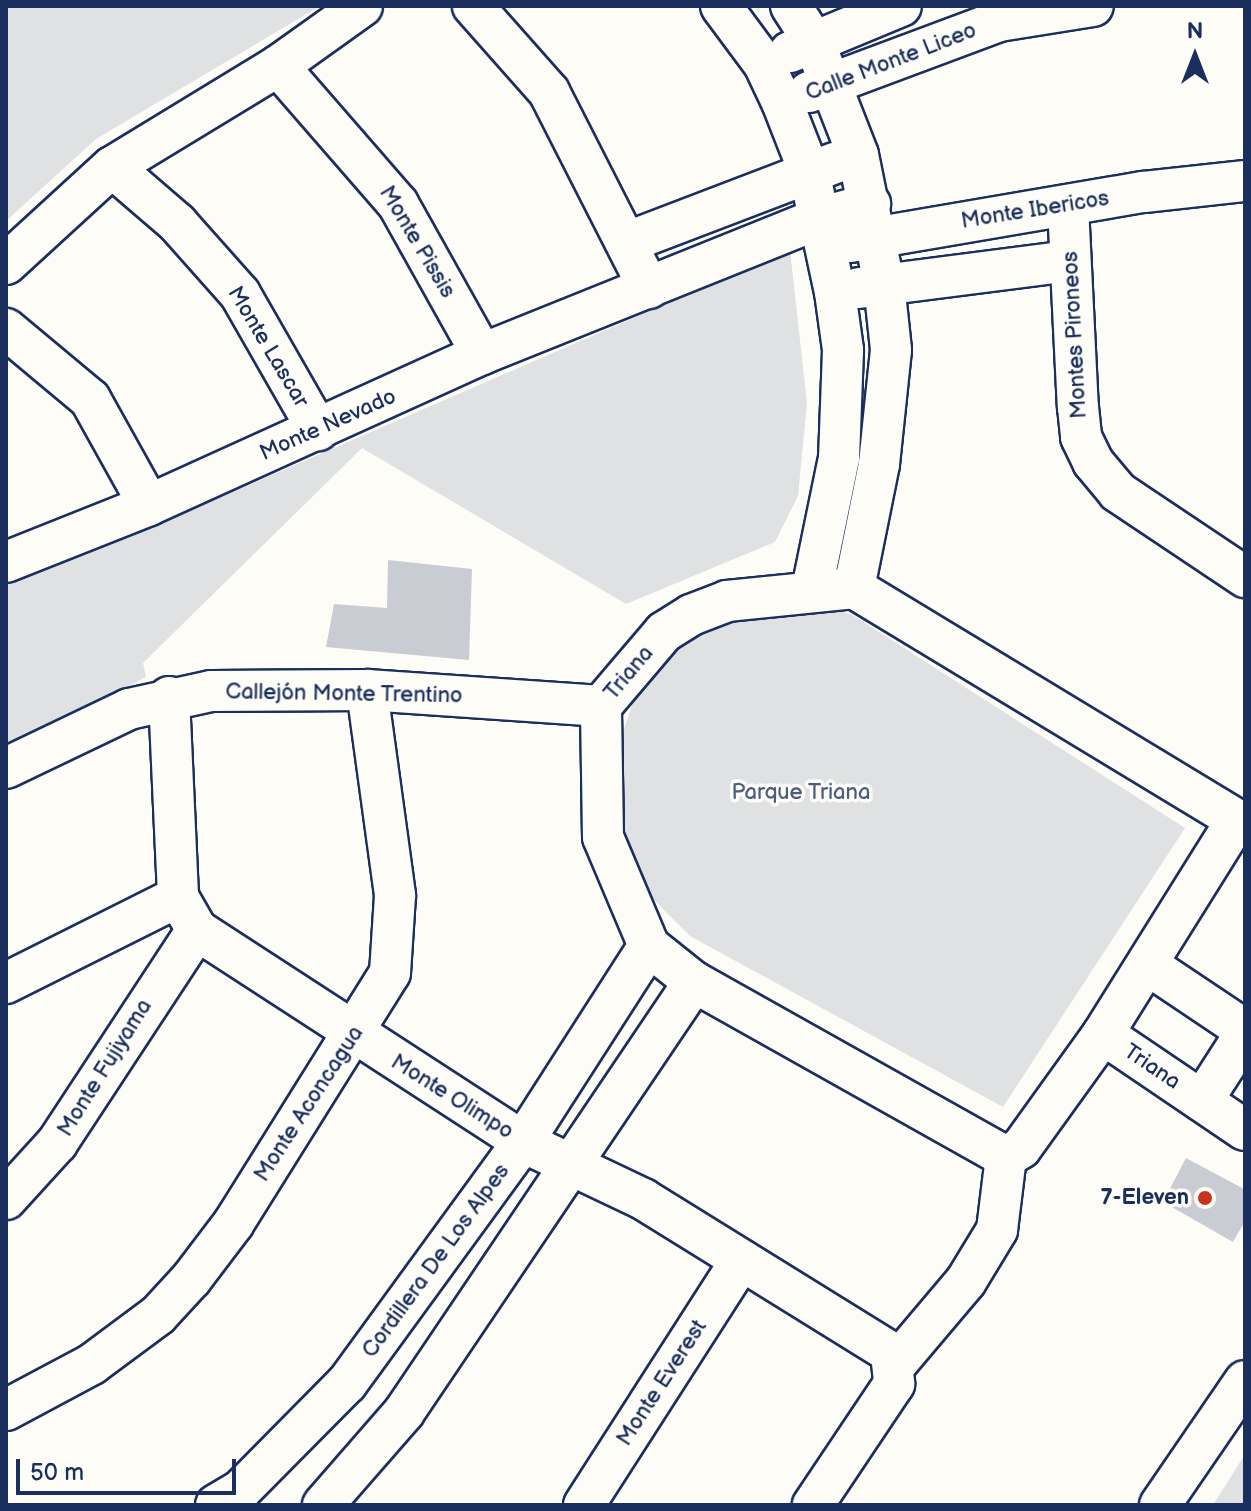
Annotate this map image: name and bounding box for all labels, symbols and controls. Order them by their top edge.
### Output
north arrow [1155,16,1235,96]
street label: Calle Monte Liceo [802,17,980,107]
text: N [1187,18,1203,45]
street label: Monte Pissis [373,181,461,303]
street label: Monte Ibericos [959,185,1111,235]
street label: Montes Pironeos [1057,251,1093,419]
street label: Monte Lascar [222,282,314,412]
street label: Monte Nevado [256,383,400,467]
street label: Triana [599,641,659,705]
street label: Callejón Monte Trentino [225,679,463,709]
park label: Parque Triana [731,780,871,806]
street label: Monte Fujiyama [52,994,158,1142]
street label: Monte Aconcagua [249,1021,369,1187]
street label: Triana [1119,1039,1185,1095]
street label: Monte Olimpo [386,1049,518,1145]
street label: Cordillera De Los Alpes [357,1159,515,1363]
place label: 7-Eleven [1100,1185,1189,1211]
marker: 7-Eleven [1196,1189,1214,1207]
street label: Monte Everest [611,1315,713,1451]
scale bar [20,1443,240,1493]
text: 50 m [30,1458,84,1487]

